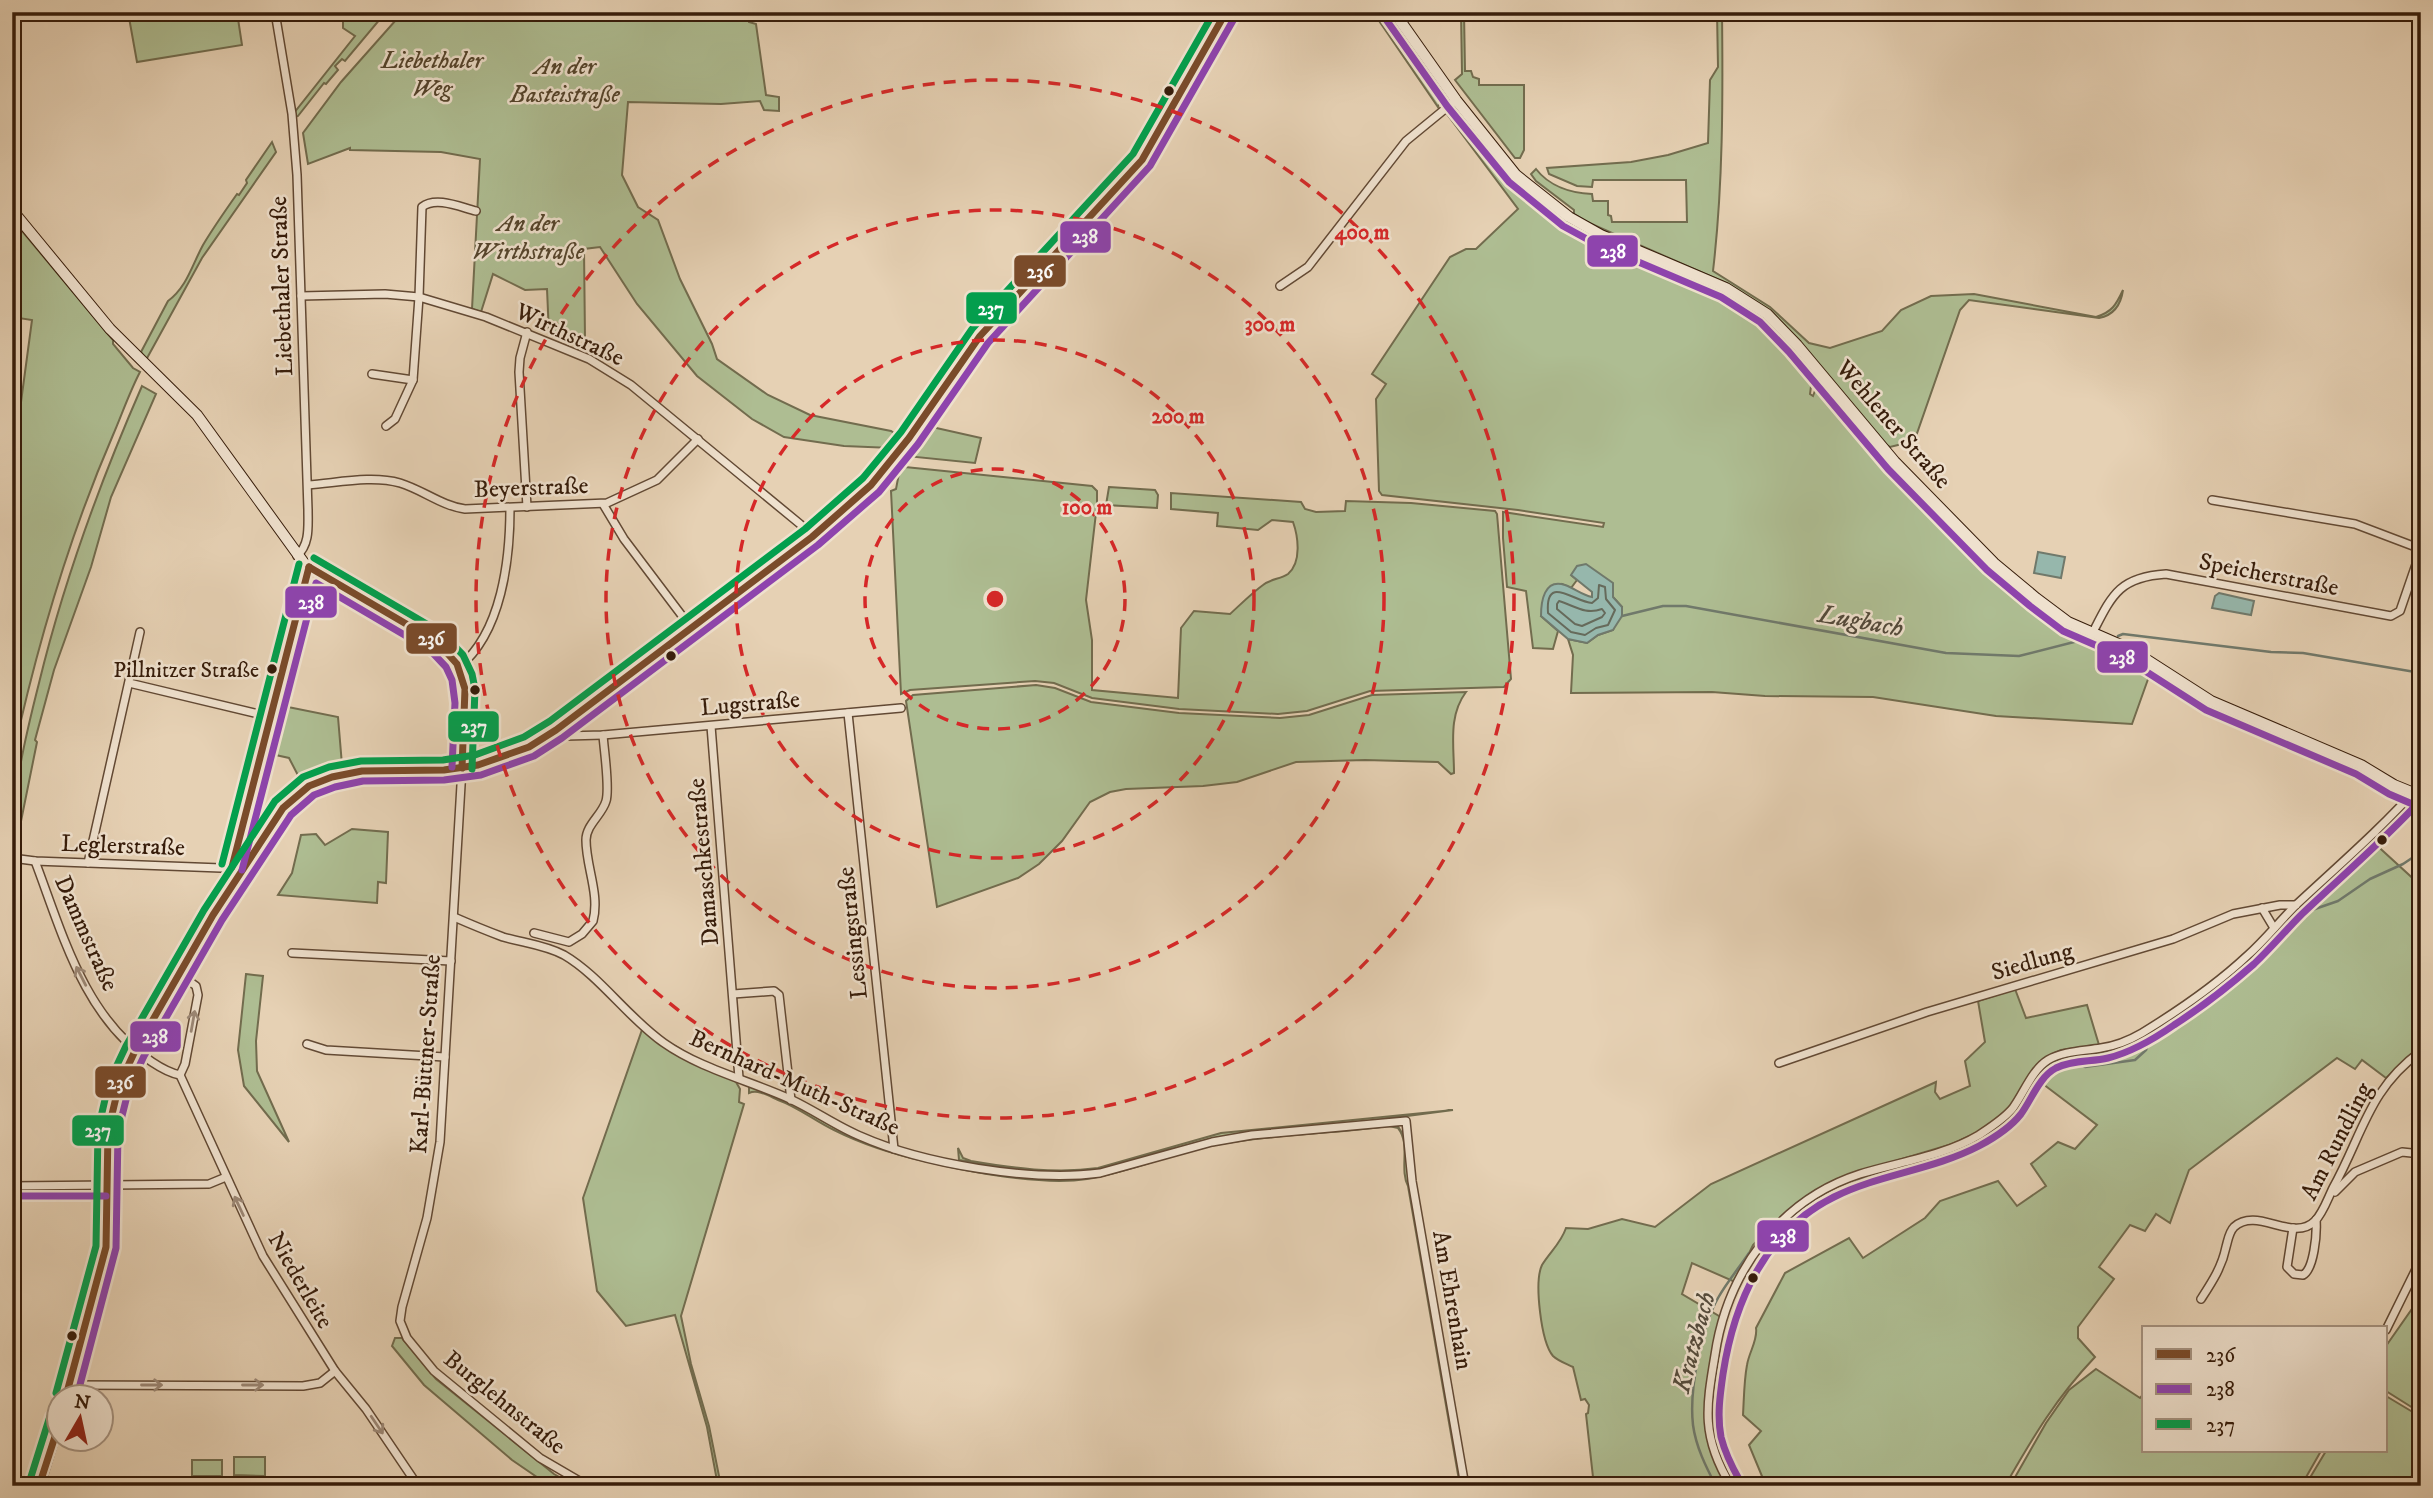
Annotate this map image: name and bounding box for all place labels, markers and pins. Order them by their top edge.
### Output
unlabelled marker [1162,84,1176,98]
centre of rings [983,587,1007,611]
unlabelled marker [664,649,678,663]
place label: Pillnitzer Straße [113,657,259,684]
marker: Pillnitzer Straße [265,662,279,676]
unlabelled marker [468,683,482,697]
unlabelled marker [2375,833,2389,847]
unlabelled marker [1746,1271,1760,1285]
unlabelled marker [65,1329,79,1343]

